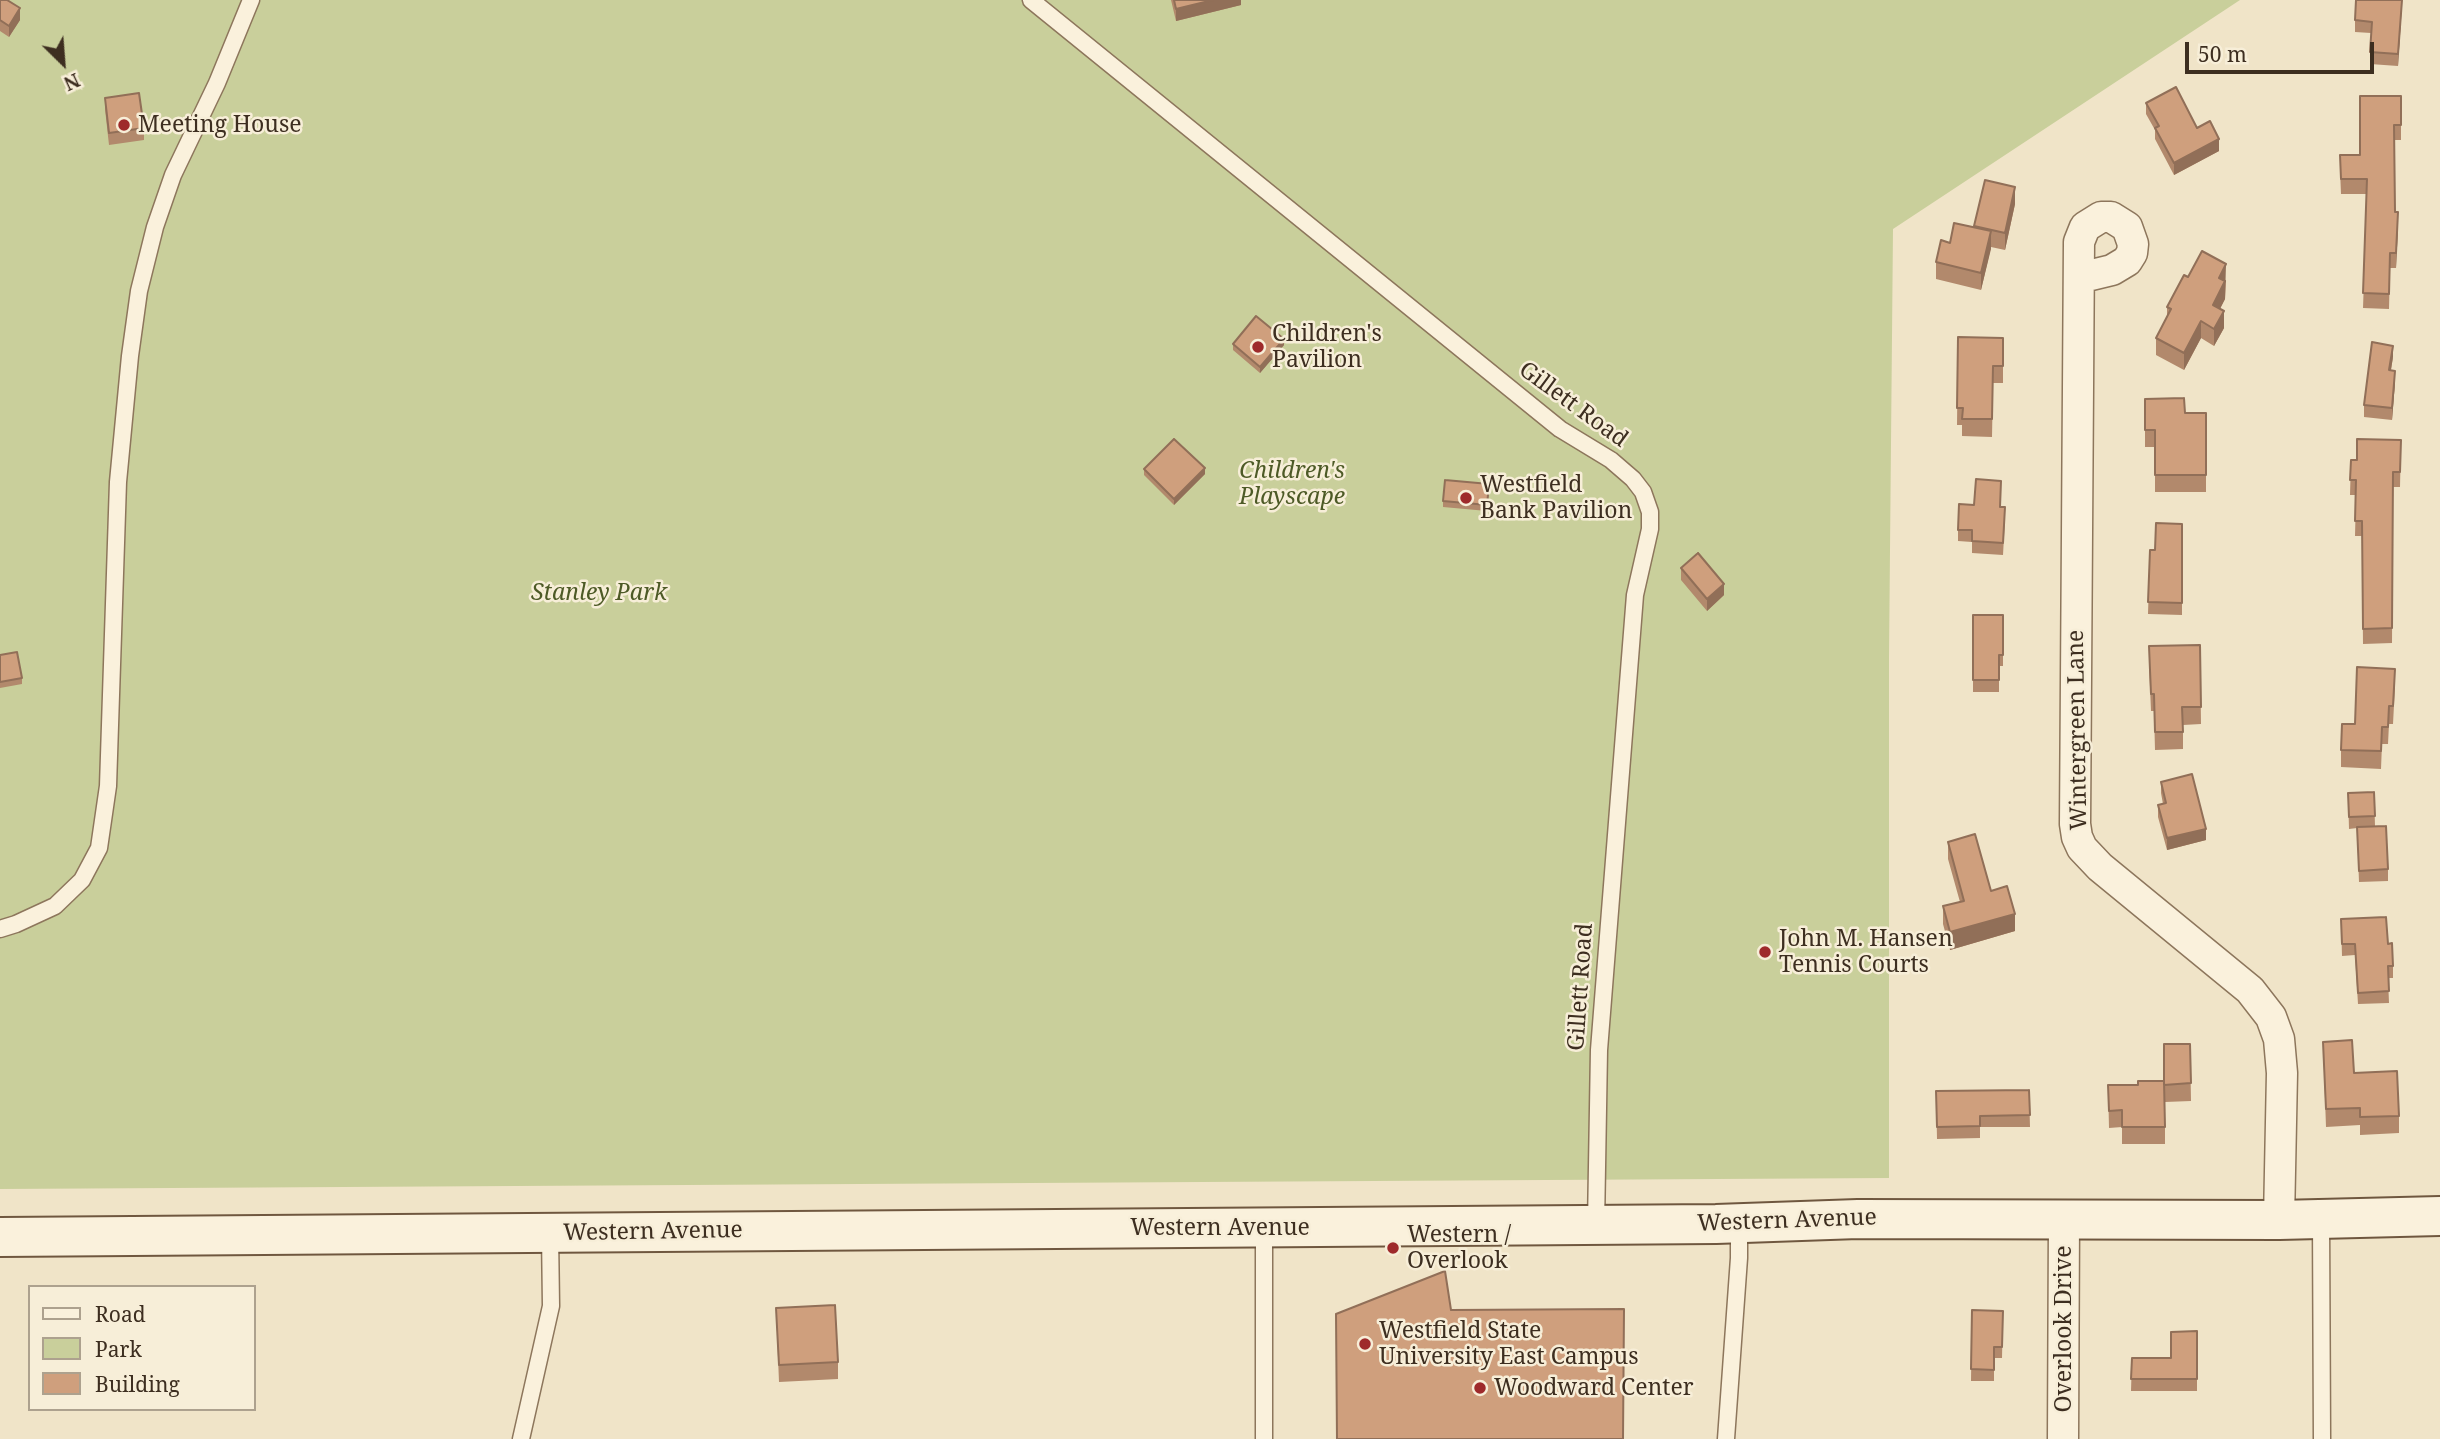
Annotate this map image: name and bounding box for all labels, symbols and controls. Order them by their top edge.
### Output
north arrow [28,28,98,98]
scale bar [2188,28,2377,72]
text: 50 m [2198,40,2247,68]
text: N [60,67,84,97]
place label: Meeting House [138,111,302,139]
marker: Meeting House [116,117,132,133]
place label: Children's Pavilion [1272,320,1382,374]
marker: Children's Pavilion [1250,339,1266,355]
street label: Gillett Road [1513,356,1633,454]
park label: Children's Playscape [1239,457,1345,511]
place label: Westfield Bank Pavilion [1480,471,1632,525]
marker: Westfield Bank Pavilion [1458,490,1474,506]
park label: Stanley Park [531,579,667,607]
street label: Wintergreen Lane [2062,629,2094,831]
street label: Gillett Road [1563,922,1599,1052]
place label: John M. Hansen Tennis Courts [1779,925,1953,979]
marker: John M. Hansen Tennis Courts [1757,944,1773,960]
street label: Western Avenue [1697,1204,1877,1238]
street label: Western Avenue [1130,1214,1310,1242]
street label: Western Avenue [563,1217,743,1247]
place label: Western / Overlook [1407,1221,1511,1275]
marker: Western / Overlook [1385,1240,1401,1256]
street label: Overlook Drive [2050,1245,2078,1413]
legend [28,1285,256,1411]
text: Road [95,1300,146,1328]
place label: Westfield State University East Campus [1379,1317,1639,1371]
text: Park [95,1335,142,1363]
marker: Westfield State University East Campus [1357,1336,1373,1352]
text: Building [95,1370,180,1398]
place label: Woodward Center [1494,1374,1694,1402]
marker: Woodward Center [1472,1380,1488,1396]

